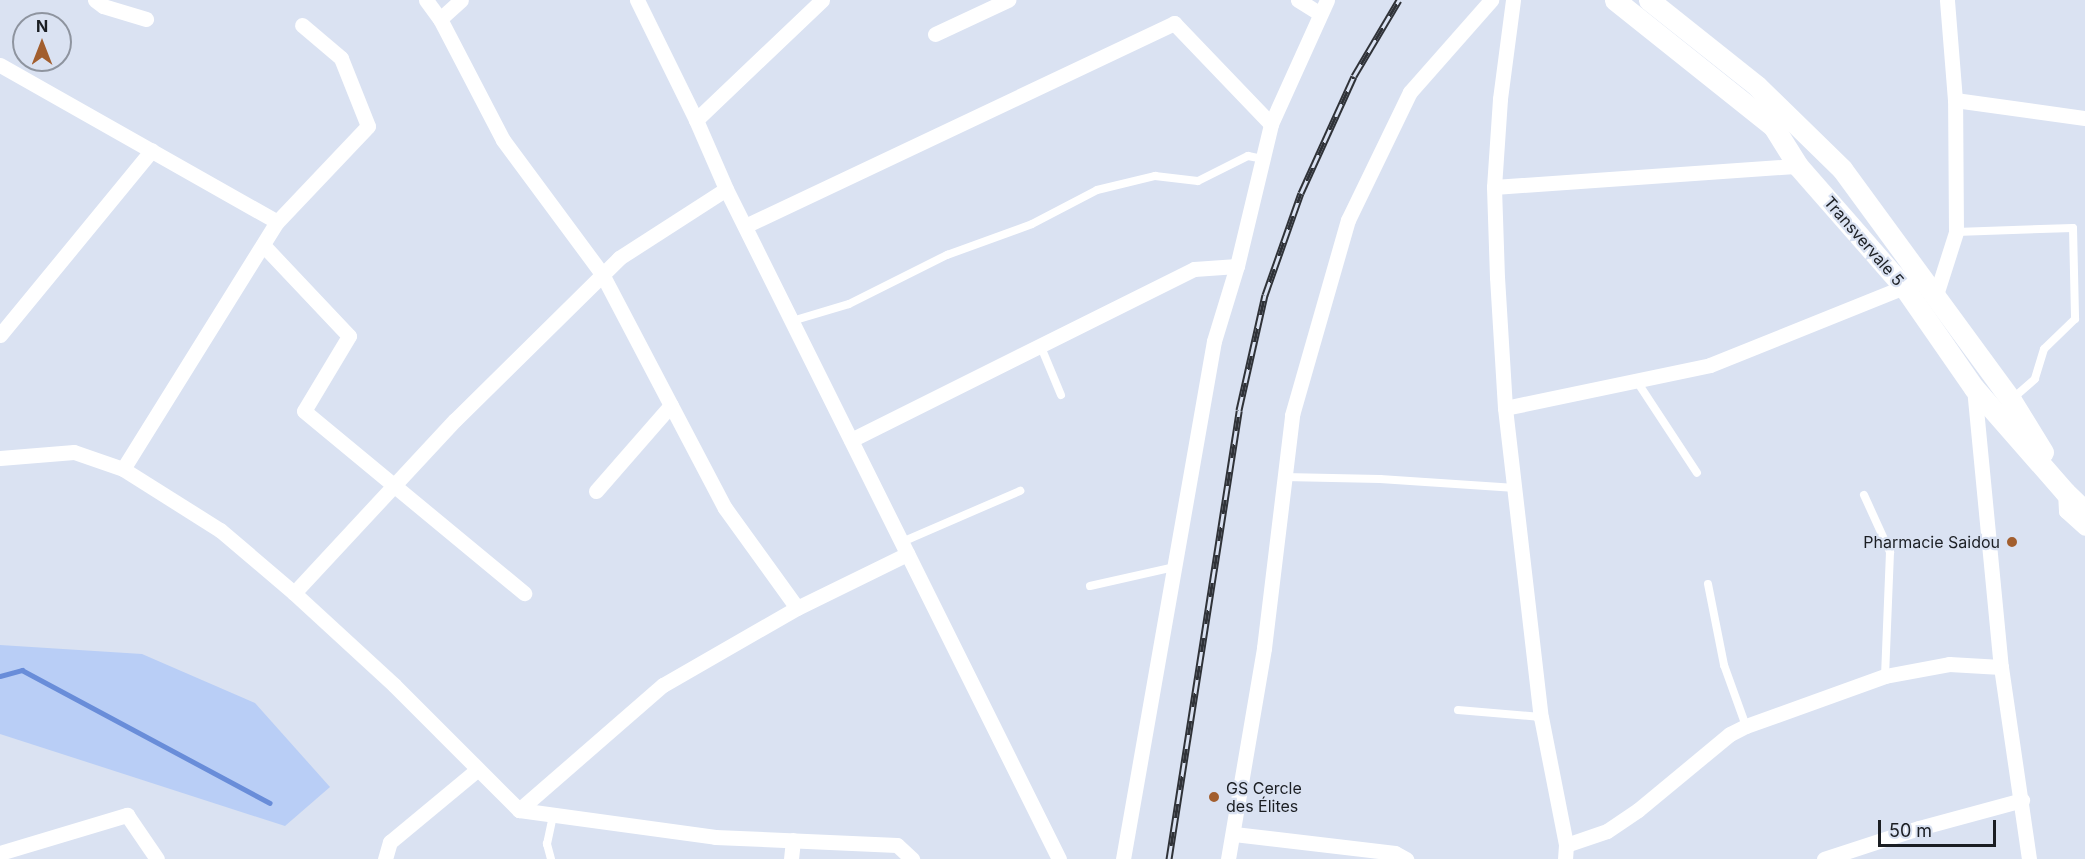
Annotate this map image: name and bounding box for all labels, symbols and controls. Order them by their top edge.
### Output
north arrow [12,12,72,72]
text: N [36,16,48,36]
street label: Transvervale 5 [1820,192,1908,290]
place label: Pharmacie Saidou [1863,532,2000,552]
marker: Pharmacie Saidou [2005,535,2019,549]
place label: GS Cercle des Élites [1226,778,1302,816]
marker: GS Cercle des Élites [1207,790,1221,804]
scale bar [1881,808,2000,846]
text: 50 m [1889,820,1932,841]

